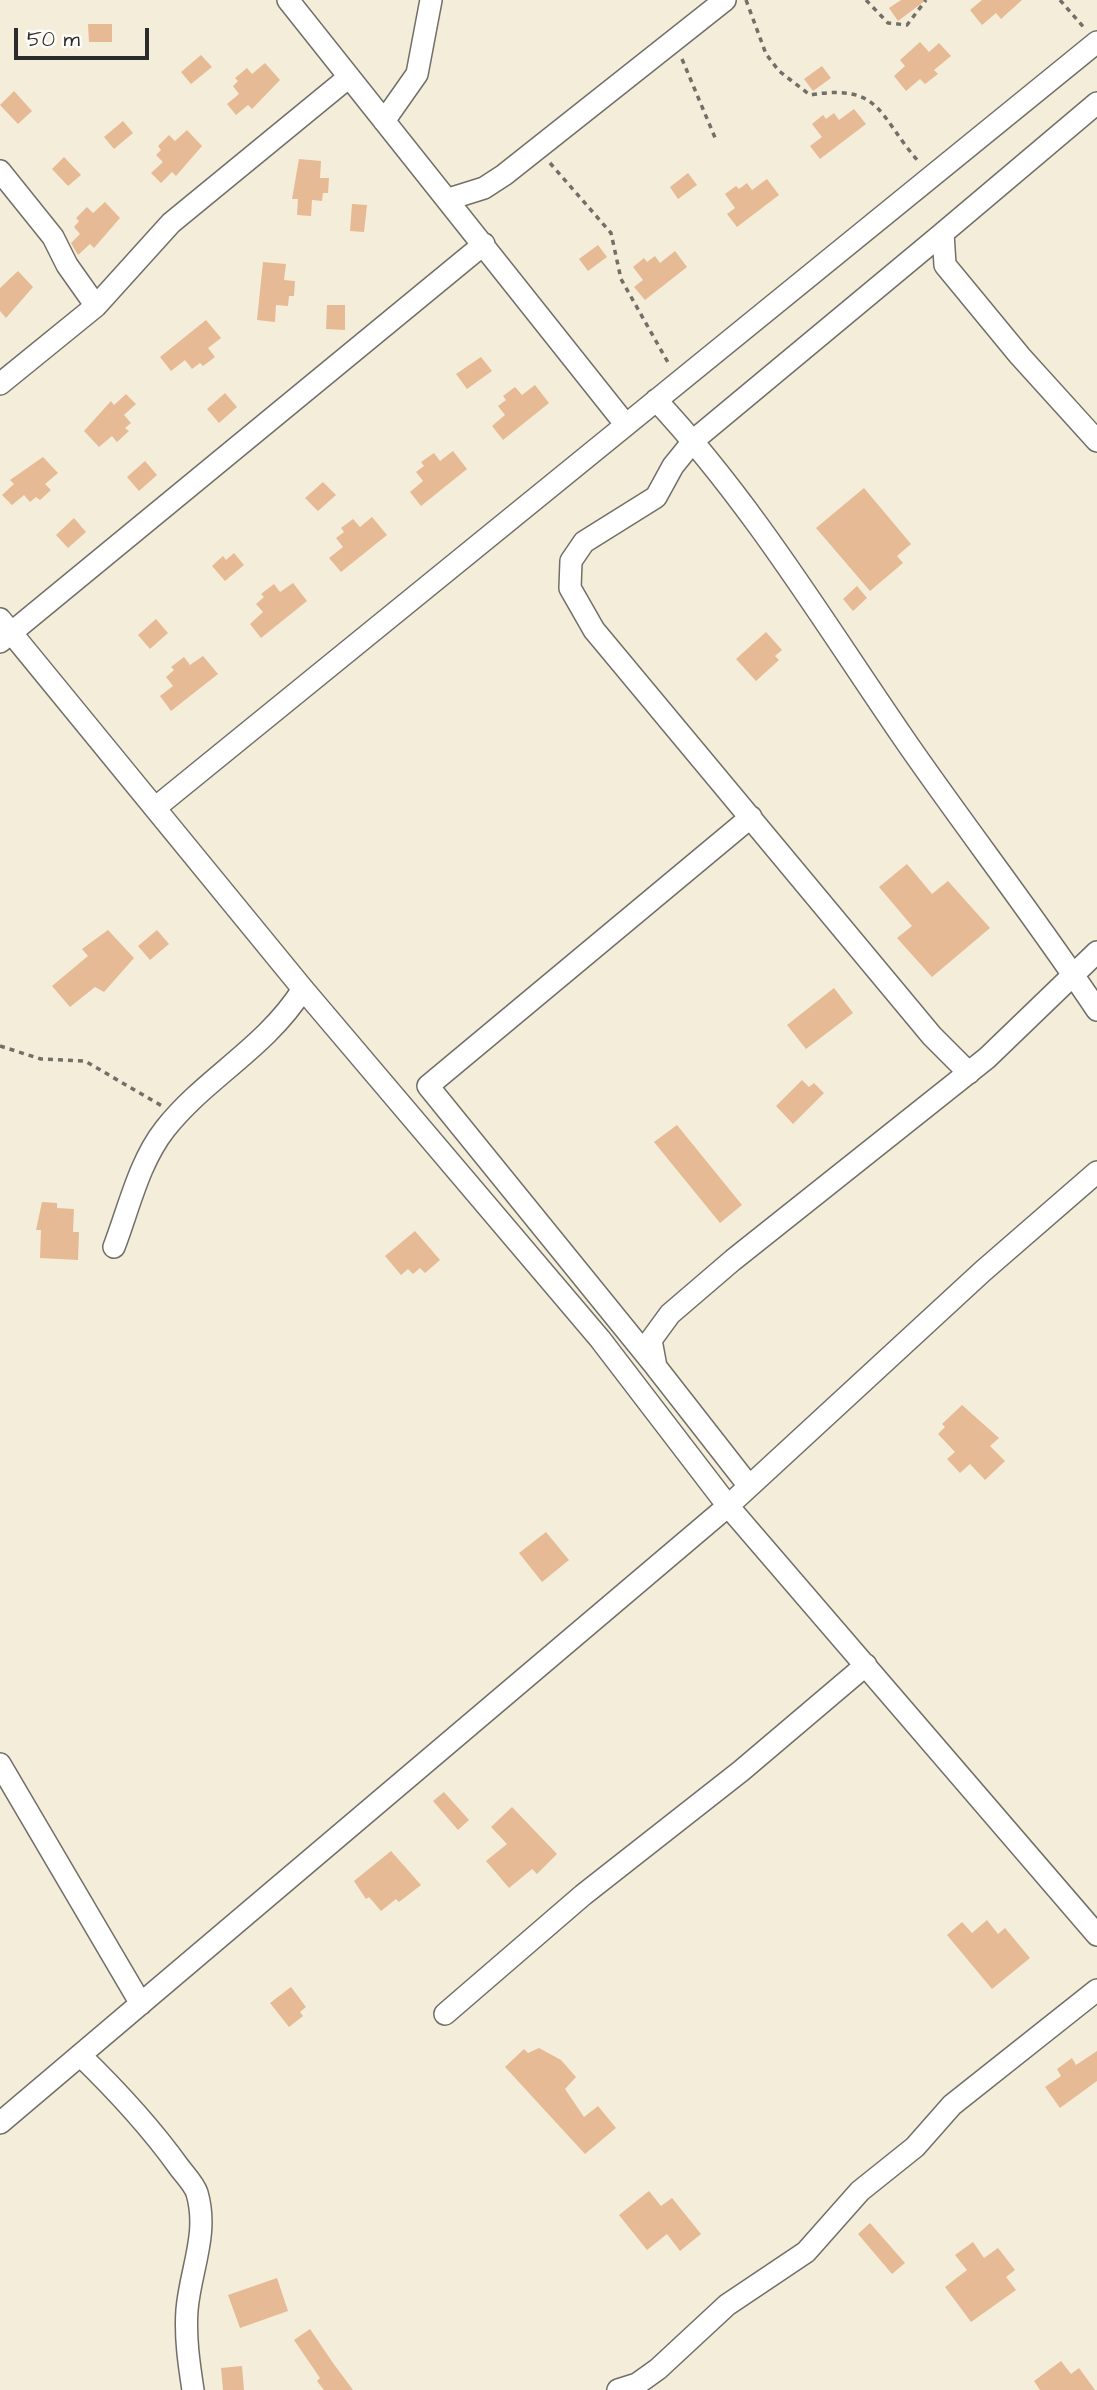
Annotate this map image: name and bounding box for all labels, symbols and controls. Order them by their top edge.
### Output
scale bar [18,14,152,58]
text: 50 m [27,25,80,54]

